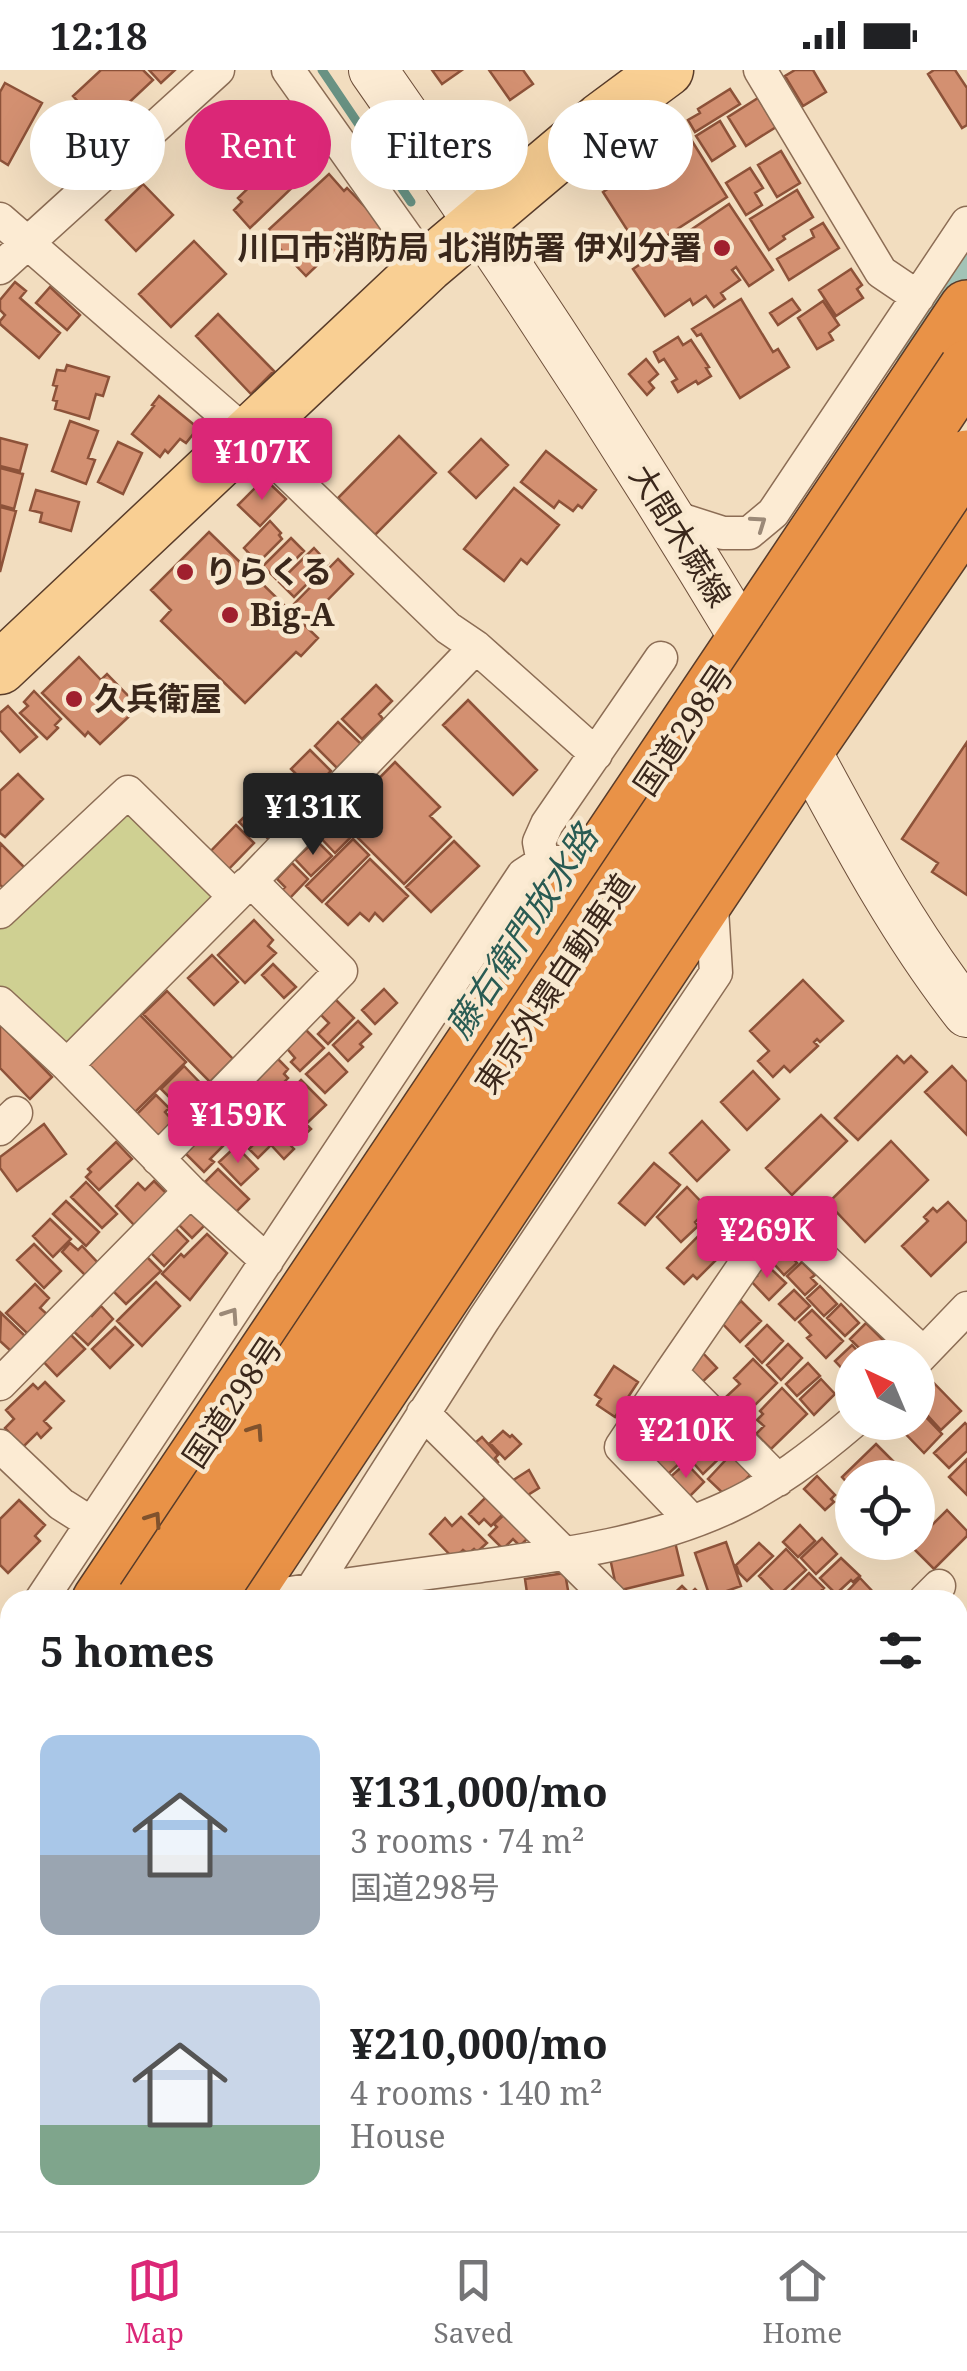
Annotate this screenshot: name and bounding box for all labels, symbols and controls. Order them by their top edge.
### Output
text: 12:18 [50,9,147,61]
chip: Buy [30,100,165,190]
chip: Rent [185,100,331,190]
chip: Filters [351,100,528,190]
chip: New [548,100,693,190]
place label: 川口市消防局 北消防署 伊刈分署 [237,225,702,268]
marker: 川口市消防局 北消防署 伊刈分署 [711,237,733,259]
pin: ¥107K [192,418,332,503]
text: ¥107K [214,429,310,472]
street label: 大間木蕨線 [621,456,742,614]
one-way arrow [748,517,766,536]
place label: りらくる [205,549,332,592]
marker: りらくる [174,561,196,583]
place label: Big-A [250,592,336,635]
marker: Big-A [219,604,241,626]
street label: 国道298号 [623,655,742,803]
place label: 久兵衛屋 [94,676,222,719]
marker: 久兵衛屋 [63,688,85,710]
pin: ¥131K [243,773,383,858]
text: ¥131K [265,784,361,827]
water label: 藤右衛門放水路 [434,813,609,1047]
street label: 東京外環自動車道 [464,865,643,1101]
pin: ¥159K [168,1081,308,1166]
text: ¥159K [190,1092,286,1135]
pin: ¥269K [697,1196,837,1281]
text: ¥269K [719,1207,815,1250]
one-way arrow [219,1307,237,1326]
street label: 国道298号 [172,1327,291,1475]
north arrow [835,1340,935,1440]
map controls [835,1340,935,1560]
pin: ¥210K [616,1396,756,1481]
text: ¥210K [638,1407,734,1450]
one-way arrow [243,1424,262,1442]
button: locate [835,1460,935,1560]
one-way arrow [142,1512,161,1530]
text: 5 homes [40,1622,214,1679]
icon: filters [873,1623,928,1678]
text: ¥131,000/mo [350,1762,608,1819]
icon: home [120,1775,240,1895]
text: 3 rooms · 74 m² [350,1819,585,1862]
text: 国道298号 [350,1865,500,1908]
text: ¥210,000/mo [350,2014,608,2071]
icon: home [120,2025,240,2145]
text: 4 rooms · 140 m² [350,2071,603,2114]
text: House [350,2114,446,2157]
tab: Map [125,2253,184,2351]
tab: Saved [434,2253,513,2351]
tab: Home [762,2253,842,2351]

